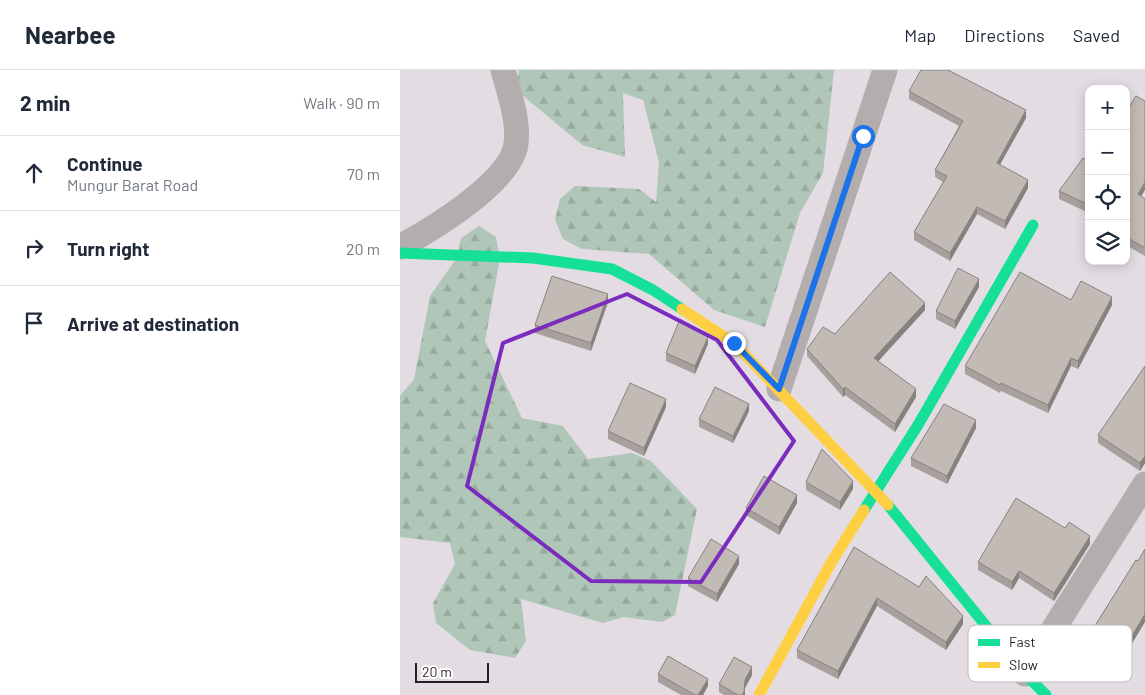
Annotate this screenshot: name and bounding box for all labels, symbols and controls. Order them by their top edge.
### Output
text: Nearbee [25,20,116,49]
text: Map [904,24,936,46]
text: Directions [964,24,1045,46]
text: Saved [1073,24,1120,46]
map controls [1085,85,1130,265]
button: + [1085,85,1130,130]
text: 2 min [20,90,70,115]
text: Walk · 90 m [303,93,380,112]
route start [852,125,875,148]
button: − [1085,130,1130,175]
text: Continue [67,152,143,175]
icon: ahead [20,159,48,187]
text: 70 m [347,164,380,183]
text: Mungur Barat Road [67,175,198,194]
button: locate [1085,175,1130,220]
button: layers [1085,220,1130,265]
icon: right [20,234,48,262]
text: Turn right [67,237,149,260]
text: 20 m [346,239,380,258]
icon: arrive [20,309,48,337]
text: Arrive at destination [67,312,239,335]
route end [723,332,746,355]
legend [968,625,1132,682]
text: Fast [1009,633,1035,650]
text: Slow [1009,656,1038,673]
scale bar [415,660,489,683]
text: 20 m [422,663,452,680]

